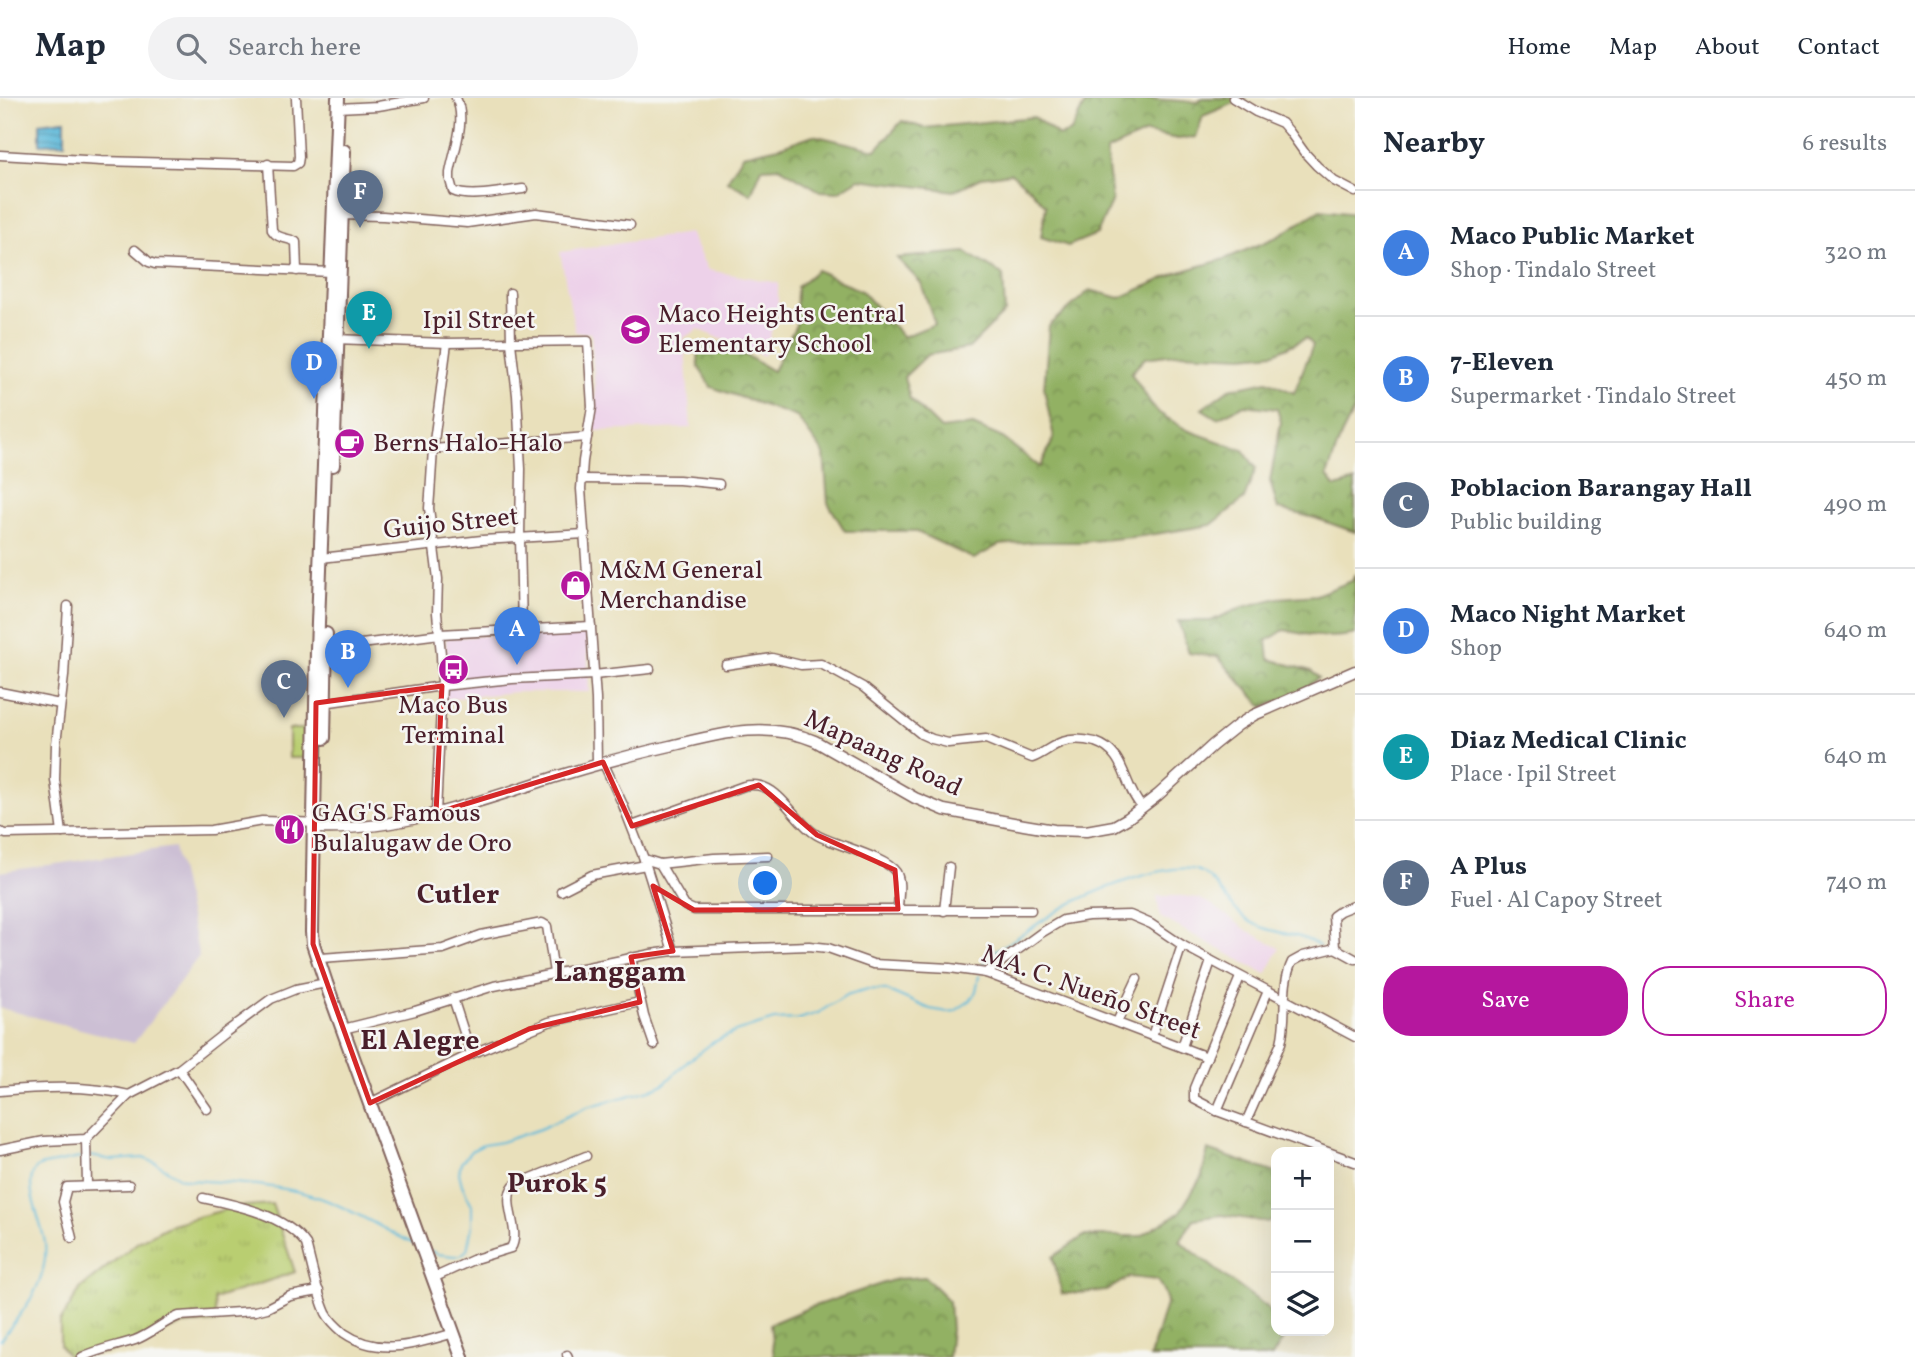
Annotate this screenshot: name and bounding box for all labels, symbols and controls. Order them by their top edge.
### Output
search box [148,17,638,80]
text: Map [35,25,106,71]
icon: search [172,29,210,67]
text: Search here [228,30,361,66]
text: Home [1507,31,1571,65]
text: Map [1609,31,1657,65]
text: About [1695,31,1760,65]
text: Contact [1798,31,1880,65]
text: Nearby [1383,123,1485,165]
text: 6 results [1803,128,1887,160]
pin: F [337,170,383,228]
text: Maco Public Market [1450,219,1694,255]
text: A [1398,237,1414,269]
text: 320 m [1824,237,1887,269]
text: Shop · Tindalo Street [1450,255,1656,287]
pin: E [346,291,392,349]
place label: Maco Heights Central Elementary School [658,297,905,363]
street label: Ipil Street [422,303,536,339]
school or university icon: Maco Heights Central Elementary School [618,313,652,347]
pin: D [291,341,337,399]
text: 7-Eleven [1450,345,1554,381]
text: B [1398,363,1414,395]
text: 450 m [1825,363,1887,395]
text: Supermarket · Tindalo Street [1450,381,1736,413]
place label: Berns Halo-Halo [373,426,563,462]
cafe icon: Berns Halo-Halo [333,427,367,461]
text: Poblacion Barangay Hall [1450,471,1752,507]
text: C [1399,489,1413,521]
text: 490 m [1823,489,1887,521]
street label: Guijo Street [382,499,520,549]
text: Public building [1450,507,1602,539]
place label: M&M General Merchandise [599,553,763,619]
shop icon: M&M General Merchandise [559,569,593,603]
text: Maco Night Market [1450,597,1686,633]
pin: A [494,607,540,665]
text: D [1398,615,1414,647]
text: 640 m [1824,615,1887,647]
pin: B [325,630,371,688]
text: Shop [1450,633,1502,665]
bus stop icon: Maco Bus Terminal [436,653,470,687]
pin: C [261,660,307,718]
place label: Maco Bus Terminal [398,688,508,754]
street label: Mapaang Road [798,702,968,806]
text: Diaz Medical Clinic [1450,723,1687,759]
text: E [1399,741,1413,773]
text: 640 m [1824,741,1887,773]
text: Place · Ipil Street [1450,759,1617,791]
place label: GAG'S Famous Bulalugaw de Oro [312,796,512,862]
restaurant icon: GAG'S Famous Bulalugaw de Oro [272,812,306,846]
text: A Plus [1450,849,1527,885]
your location [748,866,782,900]
text: F [1399,867,1413,899]
text: 740 m [1826,867,1887,899]
district label: Cutler [417,876,499,915]
text: Fuel · Al Capoy Street [1450,885,1663,917]
street label: MA. C. Nueño Street [976,937,1206,1049]
district label: Langgam [554,952,686,994]
button: Save [1383,966,1628,1036]
button: Share [1642,966,1887,1036]
district label: El Alegre [360,1022,480,1061]
map controls [1271,1147,1334,1336]
button: + [1271,1147,1334,1210]
district label: Purok 5 [507,1165,607,1204]
button: − [1271,1210,1334,1273]
button: layers [1271,1273,1334,1336]

